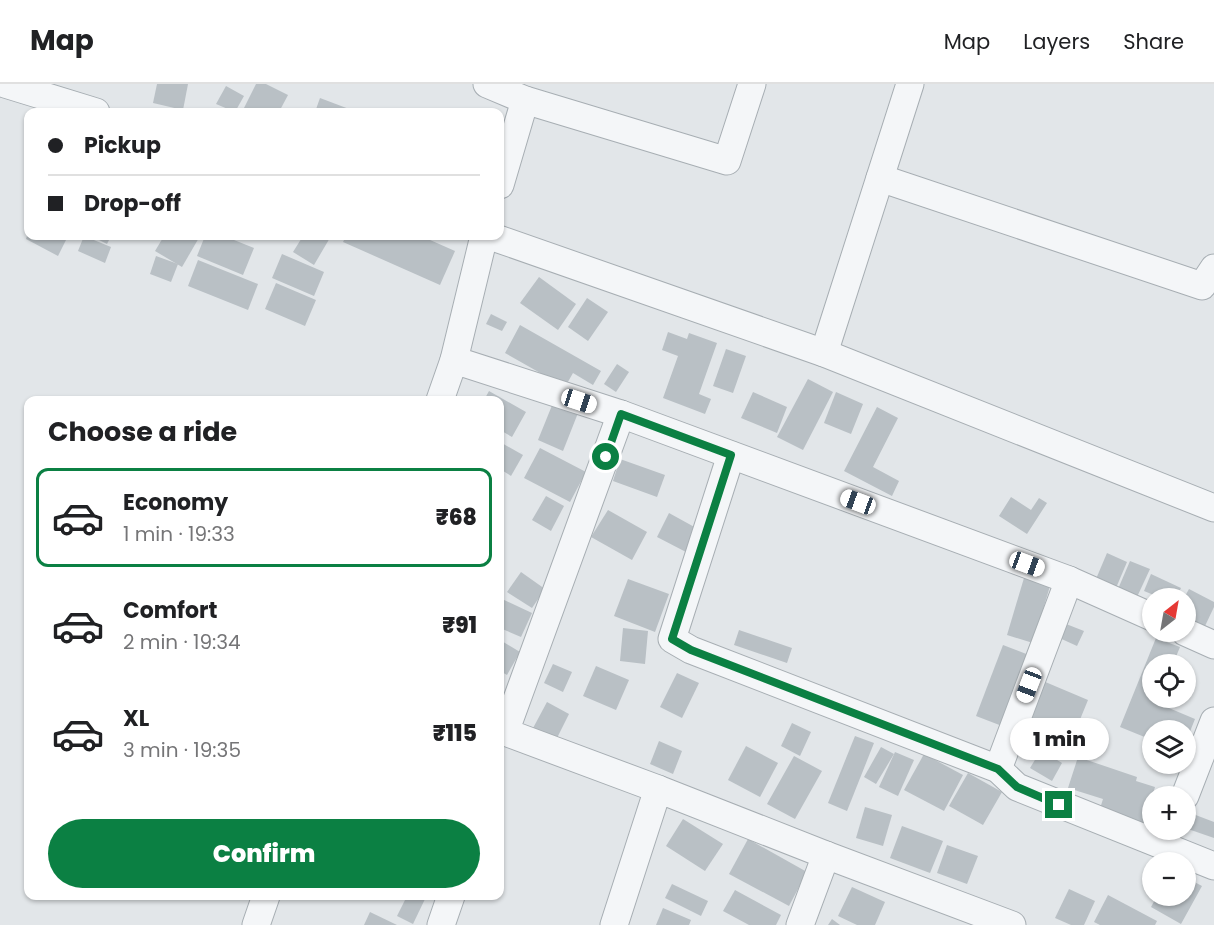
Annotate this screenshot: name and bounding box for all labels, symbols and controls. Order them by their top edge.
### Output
text: Map [30,21,94,60]
text: Map [944,27,990,56]
text: Layers [1023,27,1090,56]
text: Share [1123,27,1184,56]
text: Pickup [84,130,161,161]
text: Drop-off [84,188,181,219]
car [559,387,599,415]
text: Choose a ride [48,413,237,450]
route start [592,443,619,470]
text: Economy [123,487,228,518]
car [838,487,878,517]
icon: car [51,491,105,545]
text: ₹68 [436,502,477,533]
text: 1 min · 19:33 [123,520,235,548]
car [1007,549,1047,579]
north arrow [1142,588,1196,642]
map controls [1142,588,1196,906]
text: Comfort [123,595,217,626]
icon: car [51,599,105,653]
text: ₹91 [442,610,477,641]
text: 2 min · 19:34 [123,628,241,656]
button: locate [1142,654,1196,708]
car [1014,665,1044,705]
text: XL [123,703,149,734]
icon: car [51,707,105,761]
text: ₹115 [433,718,477,749]
callout: 1 min [1010,718,1108,760]
button: layers [1142,720,1196,774]
text: 1 min [1033,725,1086,753]
text: 3 min · 19:35 [123,736,241,764]
button: + [1142,786,1196,840]
route end [1045,791,1072,818]
button: Confirm [48,819,480,888]
button: − [1142,852,1196,906]

